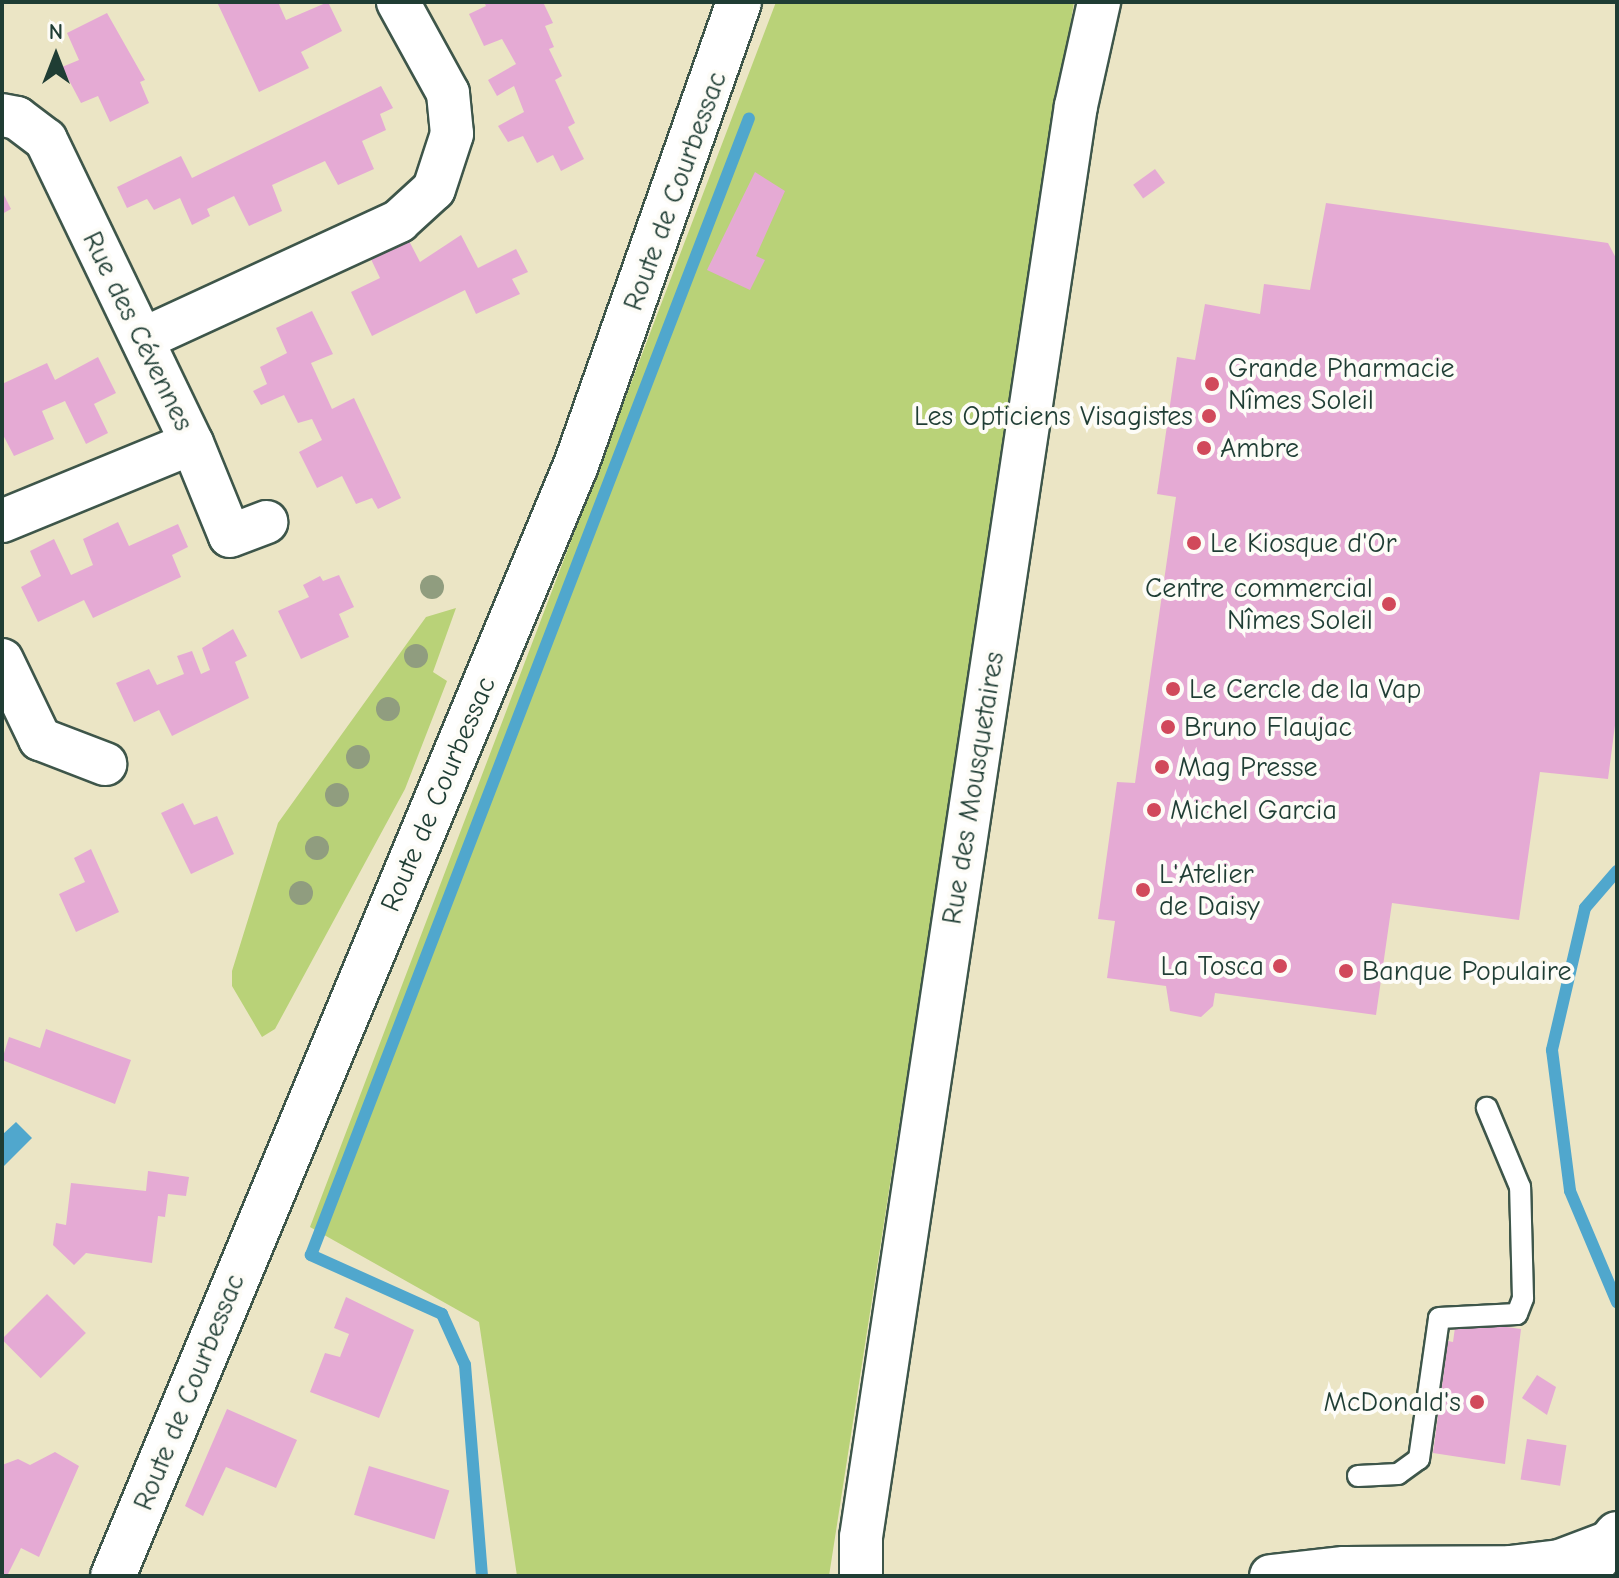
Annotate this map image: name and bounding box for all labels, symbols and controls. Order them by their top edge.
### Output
north arrow [16,16,96,96]
text: N [49,19,63,45]
street label: Route de Courbessac [616,67,734,315]
street label: Rue des Cévennes [75,226,201,436]
place label: Grande Pharmacie Nîmes Soleil [1228,351,1455,417]
marker: Grande Pharmacie Nîmes Soleil [1203,375,1221,393]
place label: Les Opticiens Visagistes [914,399,1193,433]
marker: Les Opticiens Visagistes [1200,407,1218,425]
place label: Ambre [1220,431,1299,465]
marker: Ambre [1195,439,1213,457]
place label: Le Kiosque d'Or [1210,526,1397,560]
marker: Le Kiosque d'Or [1185,534,1203,552]
place label: Centre commercial Nîmes Soleil [1145,571,1373,637]
marker: Centre commercial Nîmes Soleil [1380,595,1398,613]
street label: Rue des Mousquetaires [935,649,1011,927]
street label: Route de Courbessac [373,672,503,916]
place label: Le Cercle de la Vap [1189,672,1421,706]
marker: Le Cercle de la Vap [1164,680,1182,698]
place label: Bruno Flaujac [1184,710,1352,744]
marker: Bruno Flaujac [1159,718,1177,736]
place label: Mag Presse [1178,750,1318,784]
marker: Mag Presse [1153,758,1171,776]
place label: Michel Garcia [1170,793,1337,827]
marker: Michel Garcia [1145,801,1163,819]
place label: L'Atelier de Daisy [1159,857,1260,923]
marker: L'Atelier de Daisy [1134,881,1152,899]
place label: La Tosca [1161,949,1264,983]
place label: Banque Populaire [1362,954,1571,988]
marker: La Tosca [1271,957,1289,975]
marker: Banque Populaire [1337,962,1355,980]
street label: Route de Courbessac [126,1269,252,1515]
place label: McDonald's [1324,1385,1461,1419]
marker: McDonald's [1468,1393,1486,1411]

